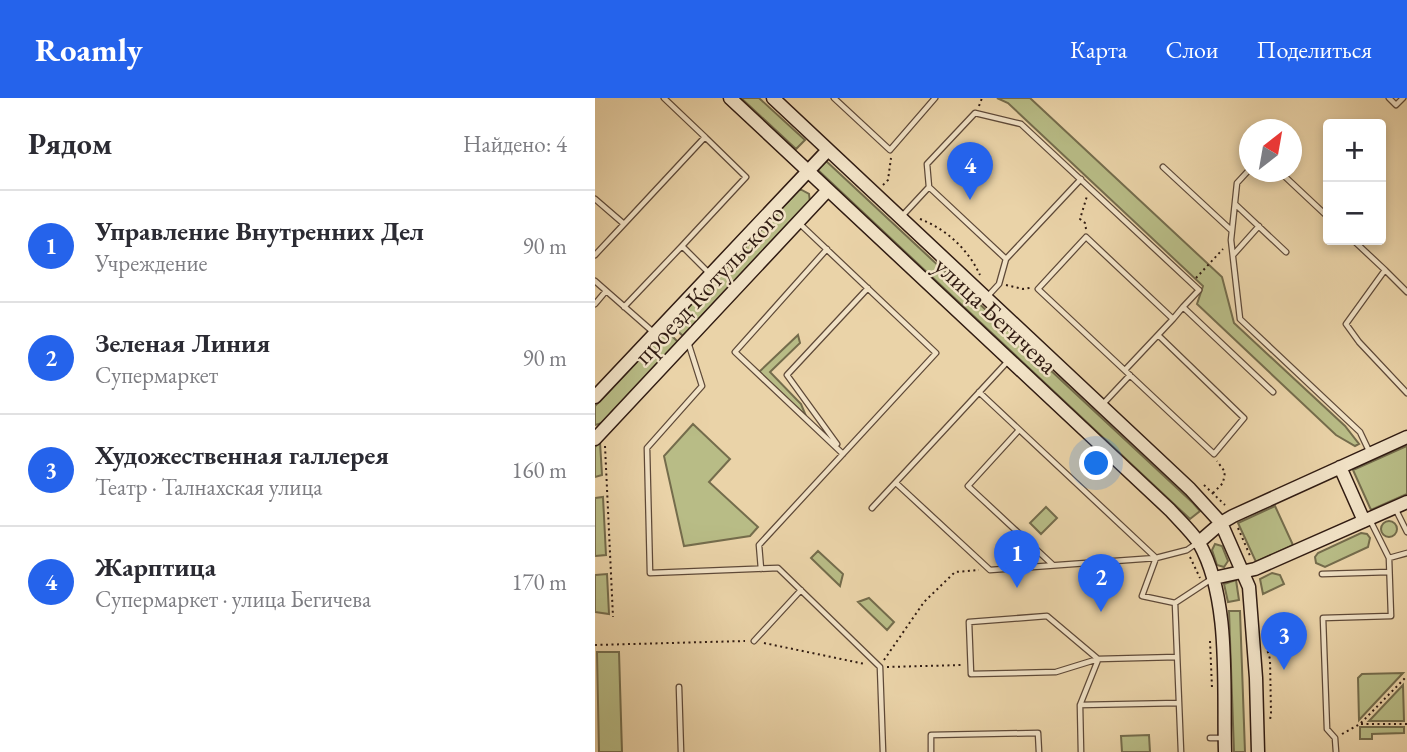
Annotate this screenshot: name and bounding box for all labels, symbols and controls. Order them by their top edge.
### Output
text: Roamly [35,28,143,71]
text: Карта [1070,34,1127,65]
text: Слои [1165,34,1219,65]
text: Поделиться [1257,34,1372,65]
north arrow [1239,119,1302,182]
map controls [1323,119,1386,245]
button: + [1323,119,1386,182]
text: Рядом [28,124,112,163]
text: Найдено: 4 [463,129,567,159]
pin: 4 [947,142,993,200]
button: − [1323,182,1386,245]
street label: проезд Котульского [626,197,792,371]
text: Управление Внутренних Дел [95,214,424,248]
text: 1 [45,231,57,261]
text: 90 m [522,231,567,261]
text: Учреждение [95,248,208,278]
street label: улица Бегичева [927,249,1066,382]
text: Зеленая Линия [95,326,270,360]
text: 2 [45,343,57,373]
text: 90 m [522,343,567,373]
text: Супермаркет [95,360,218,390]
text: Художественная галлерея [95,438,389,472]
your location [1079,446,1113,480]
text: 3 [45,455,57,485]
text: 160 m [511,455,567,485]
text: Театр · Талнахская улица [95,472,322,502]
pin: 1 [994,530,1040,588]
text: Жарптица [95,550,216,584]
pin: 2 [1078,554,1124,612]
text: 4 [45,567,57,597]
text: 170 m [511,567,567,597]
text: Супермаркет · улица Бегичева [95,584,371,614]
pin: 3 [1261,612,1307,670]

